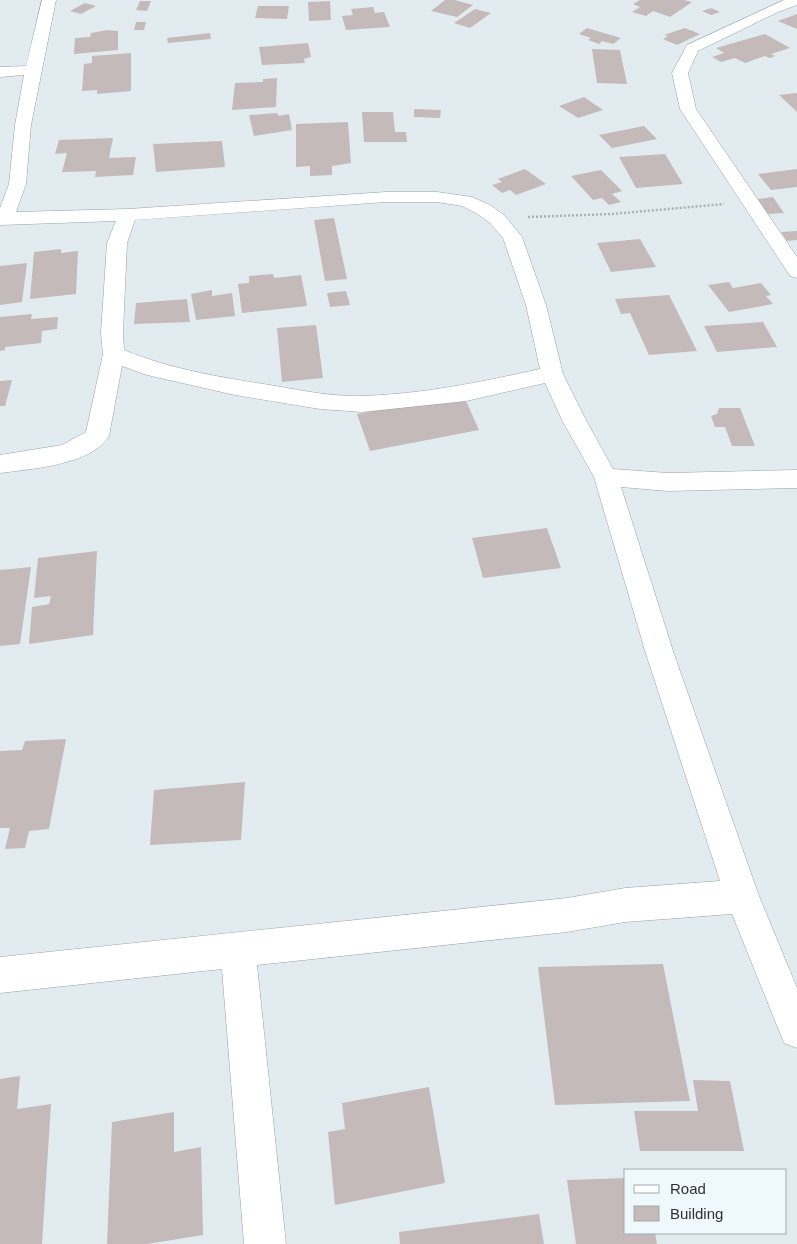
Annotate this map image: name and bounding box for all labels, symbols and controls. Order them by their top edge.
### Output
legend [624,1169,787,1234]
text: Road [670,1180,706,1197]
text: Building [670,1205,723,1222]

